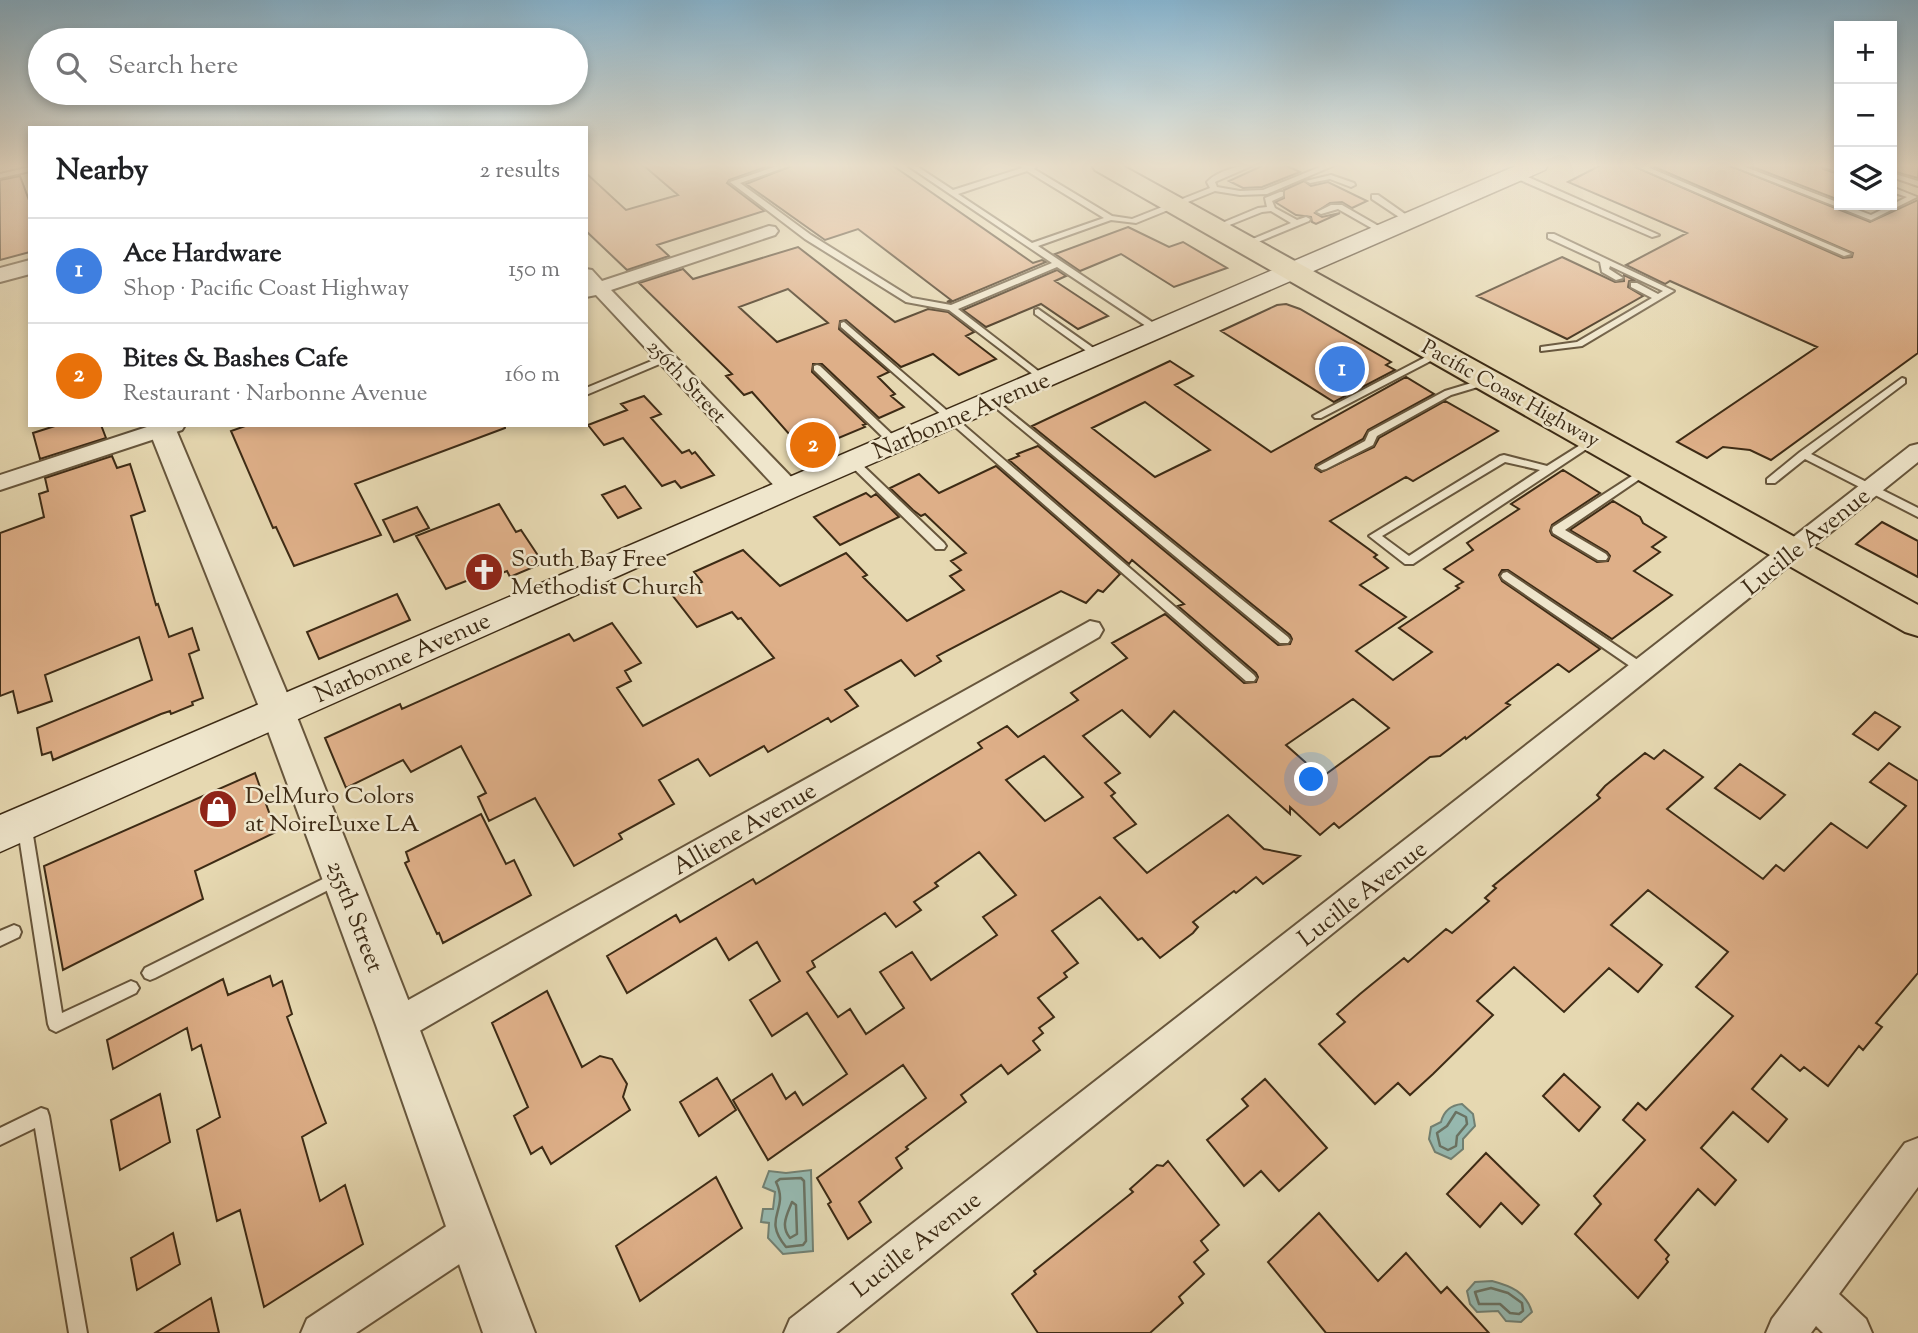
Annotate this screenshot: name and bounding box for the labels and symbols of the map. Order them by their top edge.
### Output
street label: Pacific Coast Highway [1415,333,1605,456]
street label: 256th Street [639,334,732,431]
pin: 1 [1319,343,1365,395]
street label: Narbonne Avenue [868,364,1056,469]
pin: 2 [790,419,836,471]
street label: Lucille Avenue [1736,480,1878,605]
place label: South Bay Free Methodist Church [511,543,703,605]
church icon: South Bay Free Methodist Church [463,551,505,593]
street label: Narbonne Avenue [309,605,496,713]
your location [1294,762,1328,796]
street label: Alliene Avenue [667,775,823,885]
place label: DelMuro Colors at NoireLuxe LA [245,780,420,842]
shop icon: DelMuro Colors at NoireLuxe LA [197,788,239,830]
street label: Lucille Avenue [1291,833,1435,956]
street label: 255th Street [317,856,391,978]
street label: Lucille Avenue [845,1184,989,1307]

